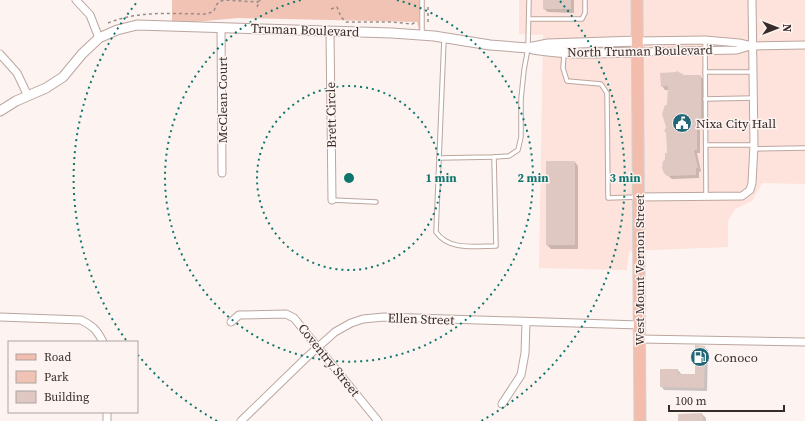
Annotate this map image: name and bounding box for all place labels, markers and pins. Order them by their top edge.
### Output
public building icon: Nixa City Hall [671,112,693,134]
place label: Nixa City Hall [696,115,776,132]
centre of rings [342,171,356,185]
fuel station icon: Conoco [689,346,711,368]
place label: Conoco [714,349,758,366]

